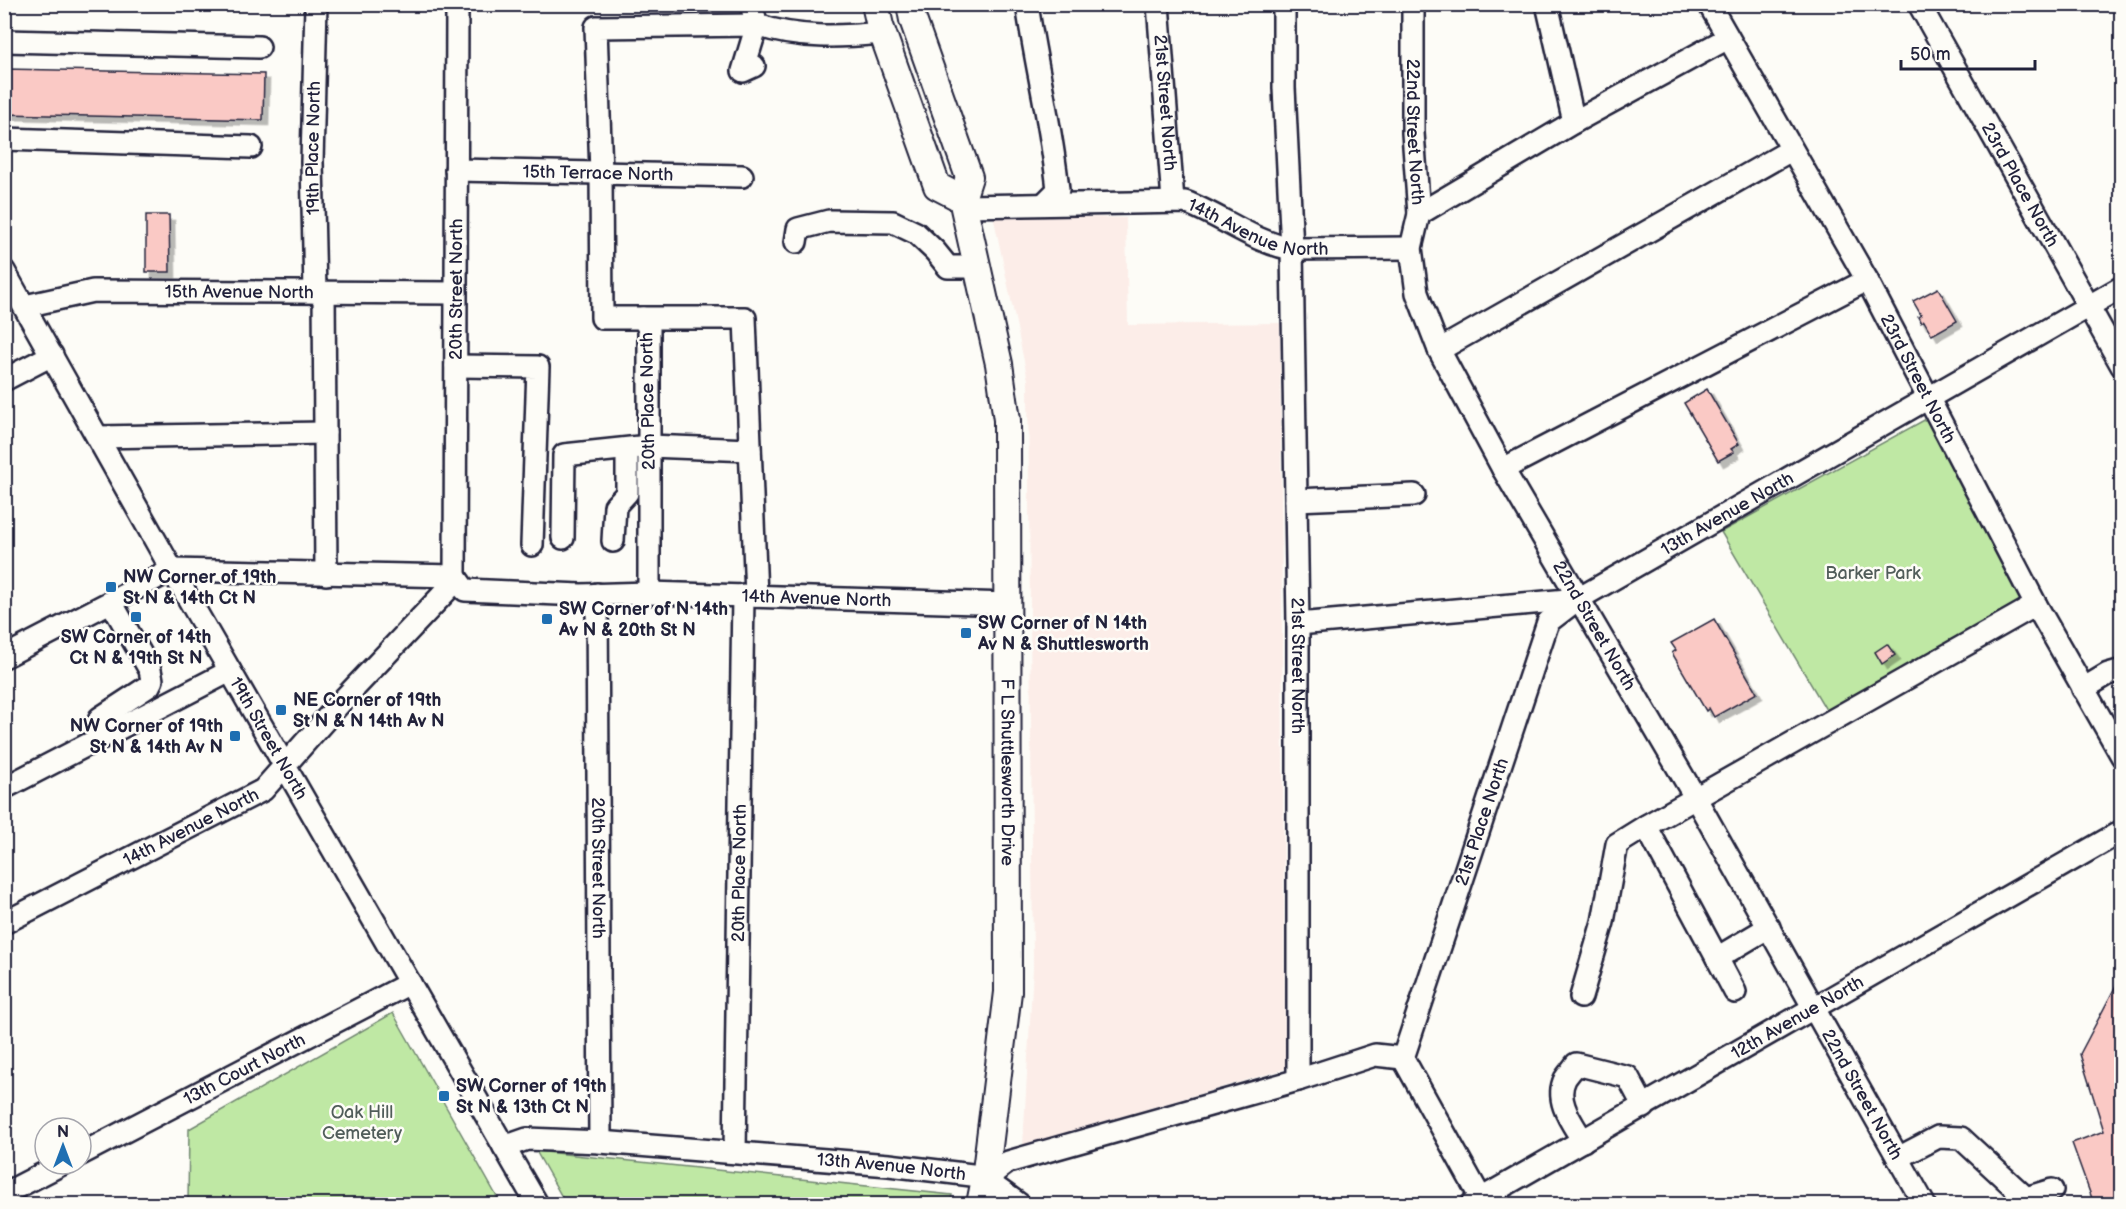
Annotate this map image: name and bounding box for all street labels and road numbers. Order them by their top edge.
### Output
street label: 21st Street North [1150,34,1181,172]
street label: 22nd Street North [1403,59,1429,206]
street label: 19th Place North [301,81,325,215]
street label: 23rd Place North [1977,119,2063,250]
street label: 15th Terrace North [522,161,674,185]
street label: 14th Avenue North [1185,194,1329,260]
street label: 20th Street North [445,218,467,360]
street label: 15th Avenue North [165,281,314,303]
street label: 23rd Street North [1876,310,1960,447]
street label: 20th Place North [636,332,660,470]
street label: 13th Avenue North [1657,467,1797,560]
street label: 22nd Street North [1548,557,1641,694]
street label: 14th Avenue North [741,585,892,611]
street label: 21st Street North [1287,597,1309,734]
street label: 19th Street North [225,673,312,803]
street label: F L Shuttlesworth Drive [997,679,1018,866]
street label: 21st Place North [1451,755,1513,888]
street label: 14th Avenue North [119,784,262,871]
street label: 20th Street North [588,797,609,939]
street label: 20th Place North [728,804,750,942]
street label: 12th Avenue North [1727,971,1867,1064]
street label: 22nd Street North [1817,1025,1907,1163]
street label: 13th Court North [180,1029,309,1109]
street label: 13th Avenue North [816,1149,967,1185]

